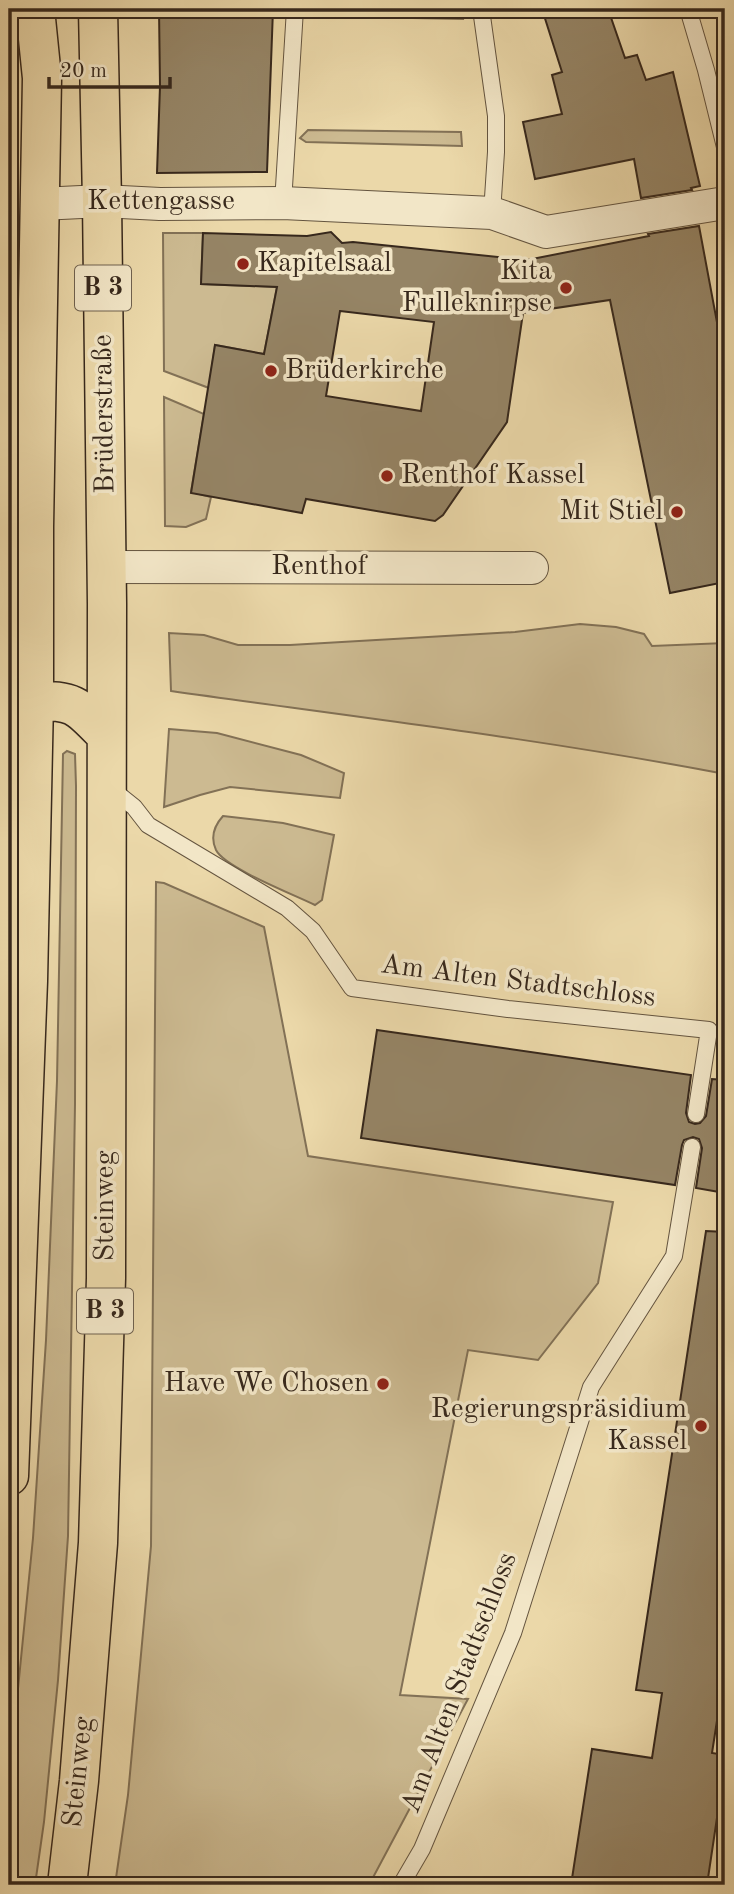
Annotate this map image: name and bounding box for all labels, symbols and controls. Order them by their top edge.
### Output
scale bar [49,46,170,90]
text: 20 m [60,61,107,82]
street label: Kettengasse [87,188,235,216]
place label: Kapitelsaal [257,250,392,278]
marker: Kapitelsaal [235,256,251,272]
place label: Kita Fulleknirpse [402,258,552,318]
road number: B 3 [75,266,131,310]
marker: Kita Fulleknirpse [558,280,574,296]
street label: Brüderstraße [90,334,120,494]
place label: Brüderkirche [285,357,444,385]
marker: Brüderkirche [263,363,279,379]
place label: Renthof Kassel [401,462,585,490]
marker: Renthof Kassel [379,468,395,484]
place label: Mit Stiel [559,498,663,526]
marker: Mit Stiel [669,504,685,520]
street label: Renthof [271,553,369,581]
street label: Am Alten Stadtschloss [379,951,657,1013]
street label: Steinweg [92,1150,120,1262]
road number: B 3 [77,1288,133,1334]
place label: Have We Chosen [164,1370,369,1398]
marker: Have We Chosen [375,1376,391,1392]
place label: Regierungspräsidium Kassel [431,1396,687,1456]
marker: Regierungspräsidium Kassel [693,1418,709,1434]
street label: Am Alten Stadtschloss [397,1549,523,1817]
street label: Steinweg [59,1715,99,1829]

